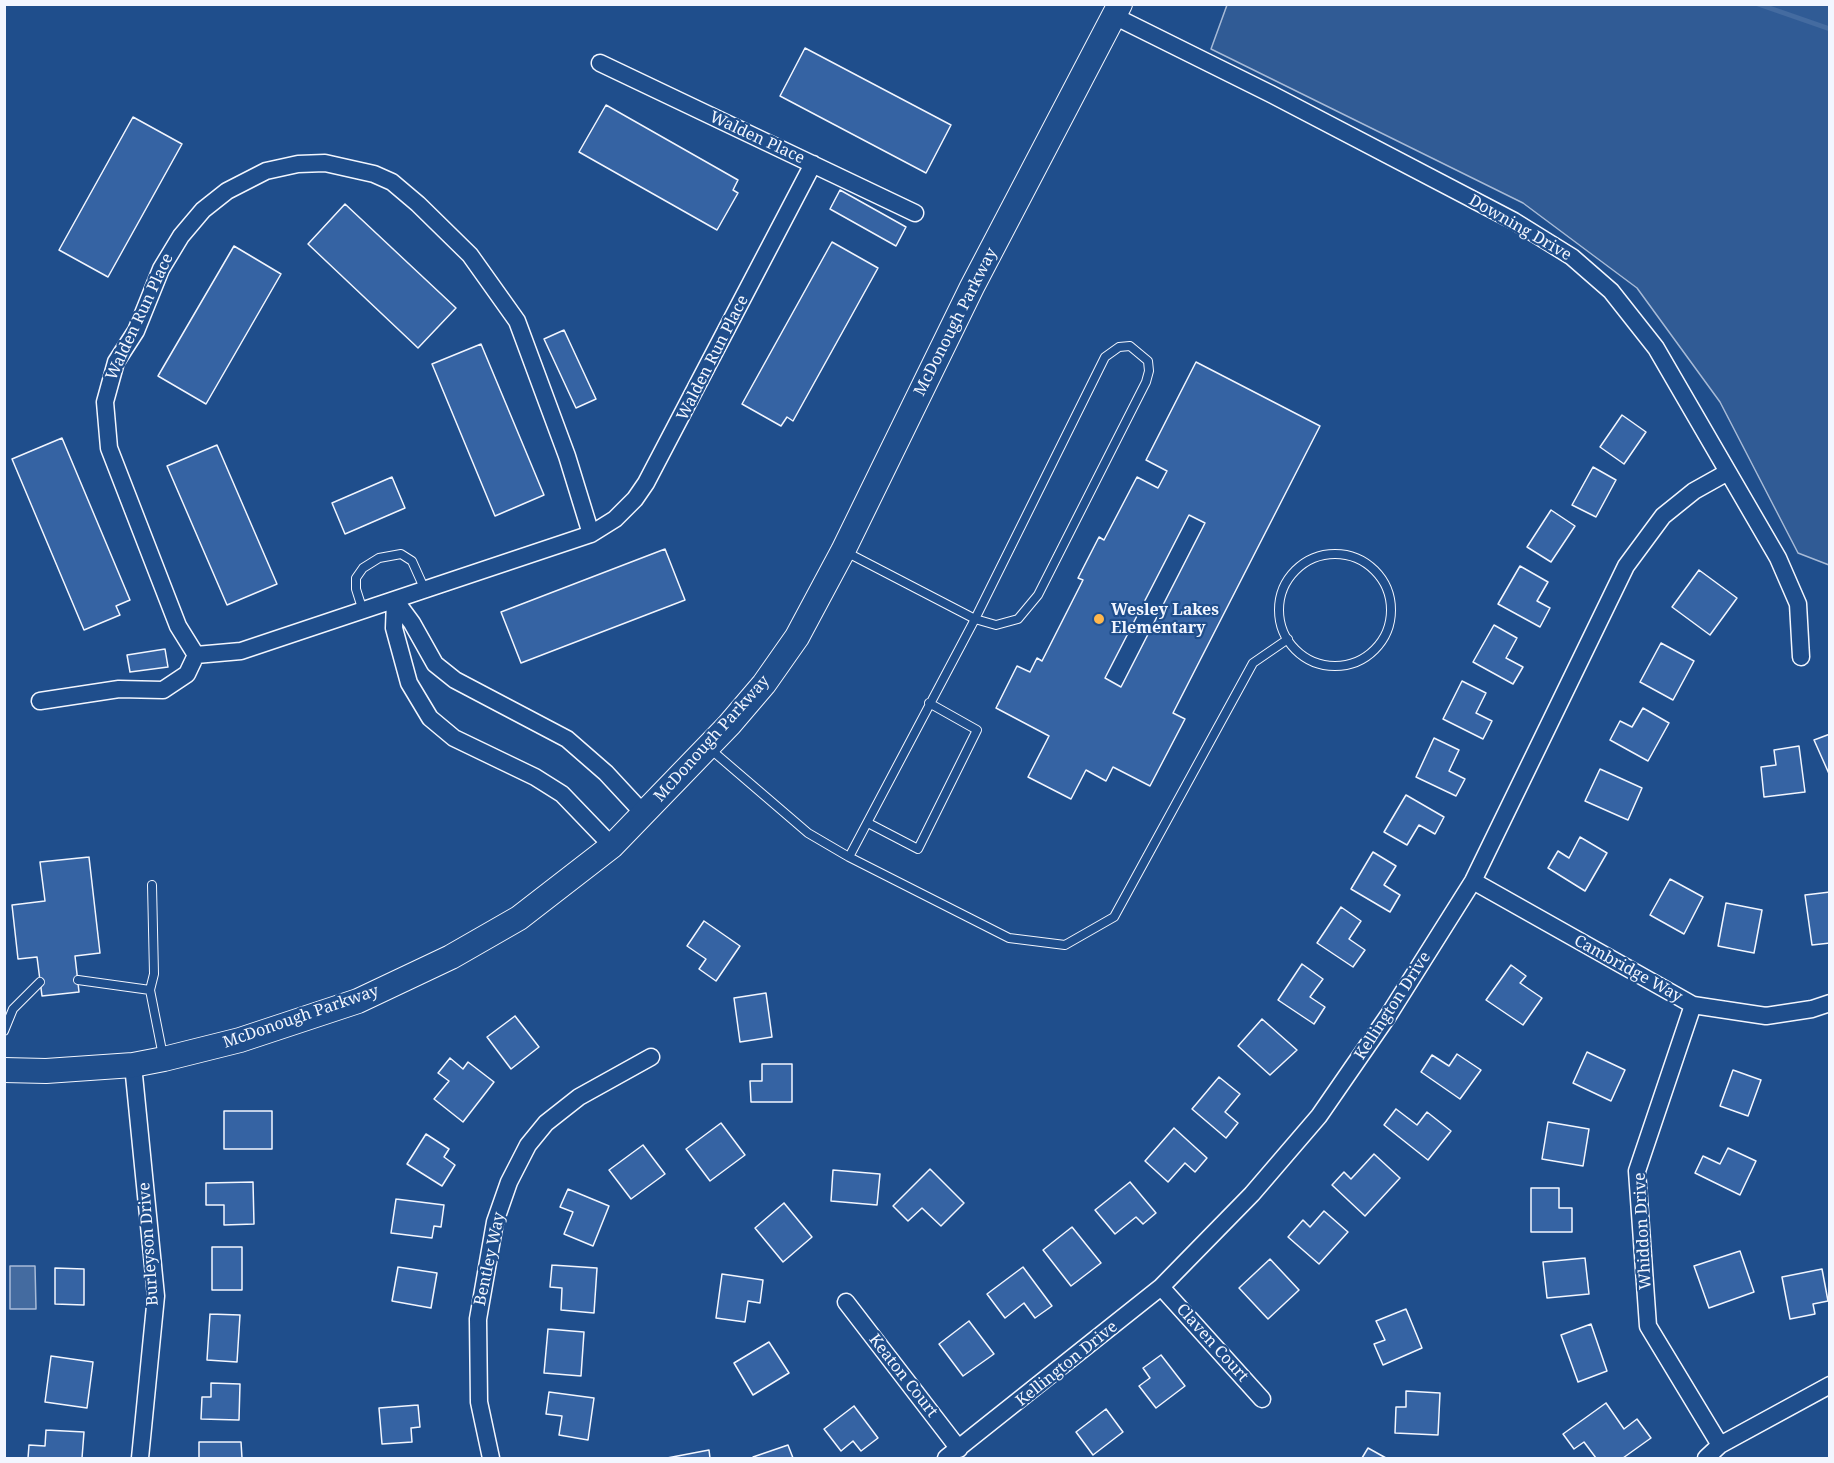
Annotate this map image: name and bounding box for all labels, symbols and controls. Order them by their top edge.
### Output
street label: Walden Place [706,108,808,168]
street label: Downing Drive [1465,191,1575,265]
street label: McDonough Parkway [910,245,1002,399]
street label: Walden Run Place [102,251,178,383]
street label: Walden Run Place [673,292,753,424]
place label: Wesley Lakes Elementary [1111,600,1219,638]
marker: Wesley Lakes Elementary [1092,612,1106,626]
street label: McDonough Parkway [650,672,774,806]
street label: Cambridge Way [1570,931,1686,1007]
street label: Kellington Drive [1351,948,1435,1064]
street label: McDonough Parkway [221,981,381,1053]
street label: Whiddon Drive [1630,1172,1656,1290]
street label: Burleyson Drive [135,1182,163,1306]
street label: Bentley Way [471,1211,509,1307]
street label: Claven Court [1172,1300,1252,1386]
street label: Kellington Drive [1012,1317,1122,1411]
street label: Keaton Court [865,1331,941,1421]

